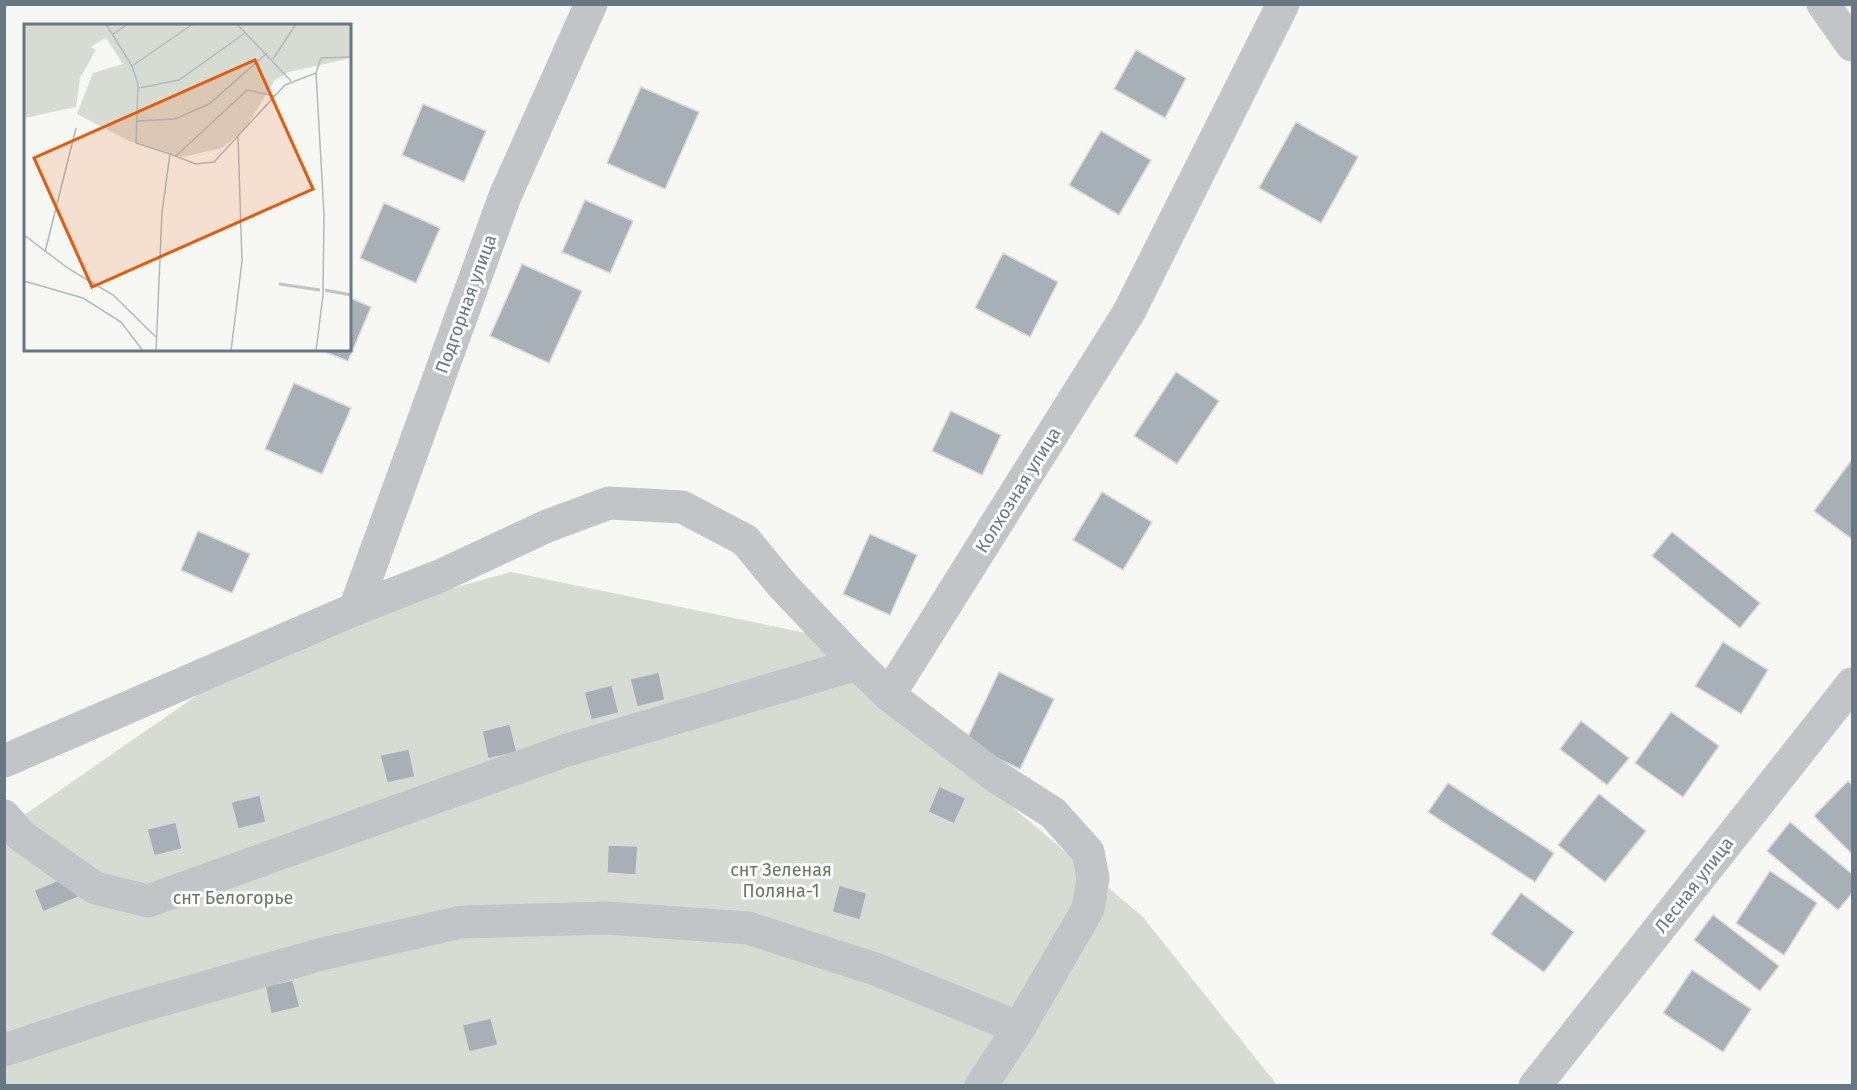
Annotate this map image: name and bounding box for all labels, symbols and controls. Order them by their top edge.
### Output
inset map [24,24,351,351]
street label: Подгорная улица [431,231,501,377]
street label: Колхозная улица [971,423,1065,557]
street label: Лесная улица [1650,833,1738,937]
park label: снт Зеленая Поляна-1 [730,859,832,902]
park label: снт Белогорье [173,887,293,909]

